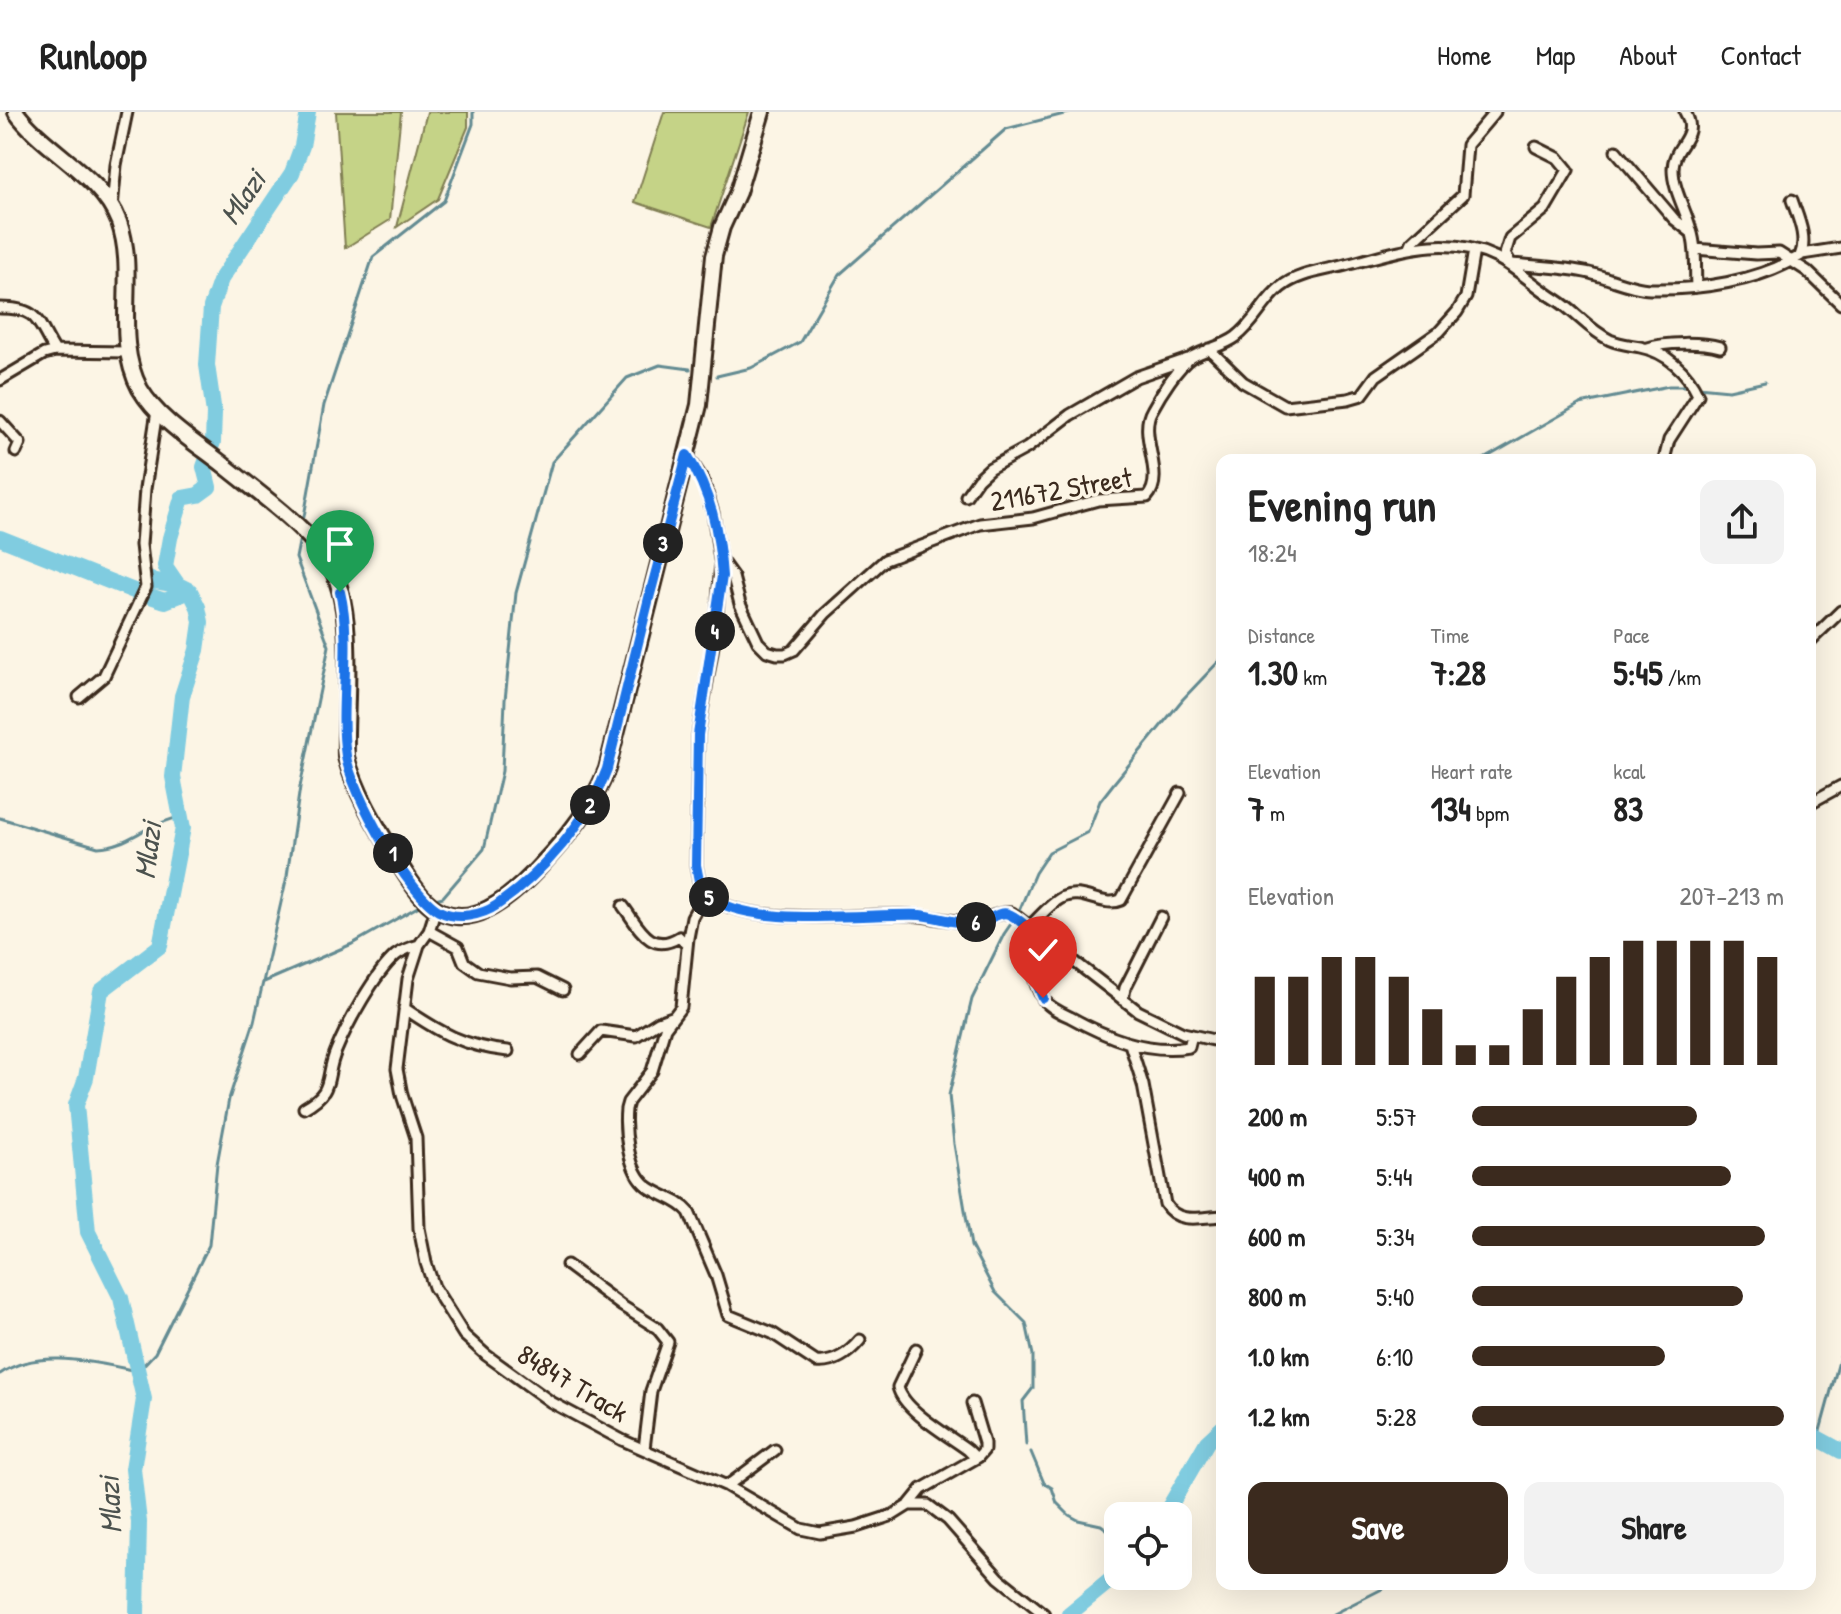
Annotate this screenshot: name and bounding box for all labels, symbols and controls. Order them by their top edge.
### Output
text: Runloop [40,29,147,81]
text: Home [1437,36,1492,74]
text: Map [1536,36,1575,74]
text: About [1619,36,1677,74]
text: Contact [1721,36,1801,74]
water label: Mlazi [209,159,276,232]
street label: 211672 Street [987,458,1135,520]
text: Evening run [1248,475,1436,535]
button: share [1700,480,1784,564]
pin [306,510,374,592]
icon: arrive [318,522,362,566]
pin: 3 [643,523,683,563]
text: 3 [658,528,668,558]
text: 18:24 [1248,535,1297,570]
pin: 4 [695,611,735,651]
text: 4 [711,616,719,646]
text: Distance [1248,620,1315,650]
text: Time [1431,620,1470,650]
text: Pace [1613,620,1650,650]
text: 1.30 [1248,650,1298,696]
text: 7:28 [1431,650,1486,696]
text: 5:45 [1613,650,1663,696]
text: km [1298,662,1327,692]
text: /km [1663,662,1701,692]
text: Elevation [1248,756,1321,786]
text: Heart rate [1431,756,1513,786]
text: kcal [1613,756,1645,786]
pin: 2 [570,785,610,825]
text: 7 [1248,786,1265,832]
text: 134 [1431,786,1471,832]
text: 83 [1613,786,1643,832]
text: 2 [585,790,595,820]
text: m [1265,798,1285,828]
text: bpm [1471,798,1510,828]
water label: Mlazi [124,816,171,881]
pin: 1 [373,833,413,873]
text: 1 [389,838,397,868]
pin: 5 [689,877,729,917]
text: Elevation [1248,878,1334,913]
text: 207–213 m [1679,878,1784,913]
text: 5 [704,882,714,912]
pin: 6 [956,902,996,942]
text: 6 [972,907,980,937]
pin [1009,916,1077,998]
icon: check [1021,928,1065,972]
text: 200 m [1248,1099,1307,1134]
text: 5:57 [1376,1099,1417,1134]
text: 400 m [1248,1159,1305,1194]
text: 5:44 [1376,1159,1413,1194]
text: 600 m [1248,1219,1305,1254]
text: 5:34 [1376,1219,1414,1254]
text: 800 m [1248,1279,1306,1314]
text: 5:40 [1376,1279,1414,1314]
street label: 84847 Track [511,1335,636,1431]
text: 1.0 km [1248,1339,1309,1374]
text: 6:10 [1376,1339,1414,1374]
text: 1.2 km [1248,1399,1310,1434]
text: 5:28 [1376,1399,1416,1434]
water label: Mlazi [87,1472,130,1535]
button: Save [1248,1482,1508,1574]
button: Share [1524,1482,1784,1574]
map controls [1104,1502,1192,1590]
button: locate [1104,1502,1192,1590]

